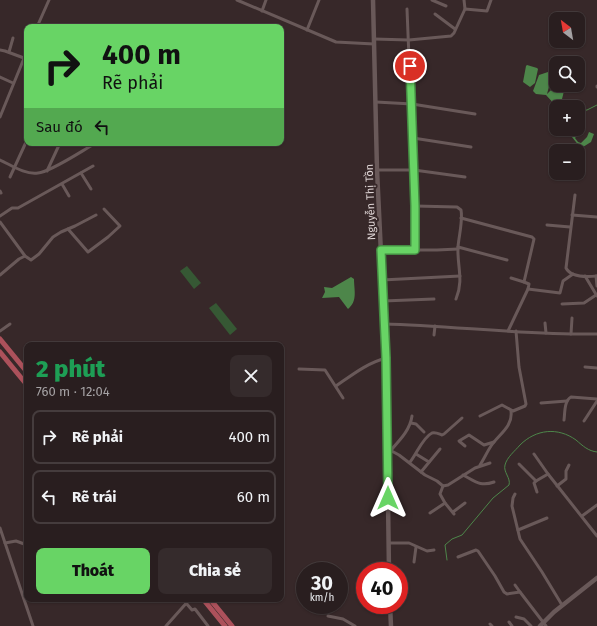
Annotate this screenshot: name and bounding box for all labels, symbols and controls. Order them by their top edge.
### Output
north arrow [549,12,585,48]
map controls [549,12,585,180]
text: 400 m [102,38,181,71]
icon: right [36,40,88,92]
pin [393,49,427,83]
icon: arrive [399,55,421,77]
button: search [549,56,585,92]
text: Rẽ phải [102,72,163,94]
button: + [549,100,585,136]
icon: left [91,116,113,138]
text: Sau đó [36,118,83,136]
button: − [549,144,585,180]
street label: Nguyễn Thị Tồn [363,164,378,240]
text: 2 phút [36,355,105,383]
button: close [230,355,272,397]
text: 760 m · 12:04 [36,384,110,399]
icon: right [38,426,60,448]
text: Rẽ phải [72,428,123,446]
text: 400 m [228,428,270,446]
position arrow [367,477,409,519]
icon: left [38,486,60,508]
text: Rẽ trái [72,488,117,506]
text: 60 m [237,488,270,506]
button: Thoát [36,548,150,594]
button: Chia sẻ [158,548,272,594]
speed limit sign: 40 [356,562,408,614]
text: 30 [311,571,333,595]
text: km/h [310,592,334,604]

